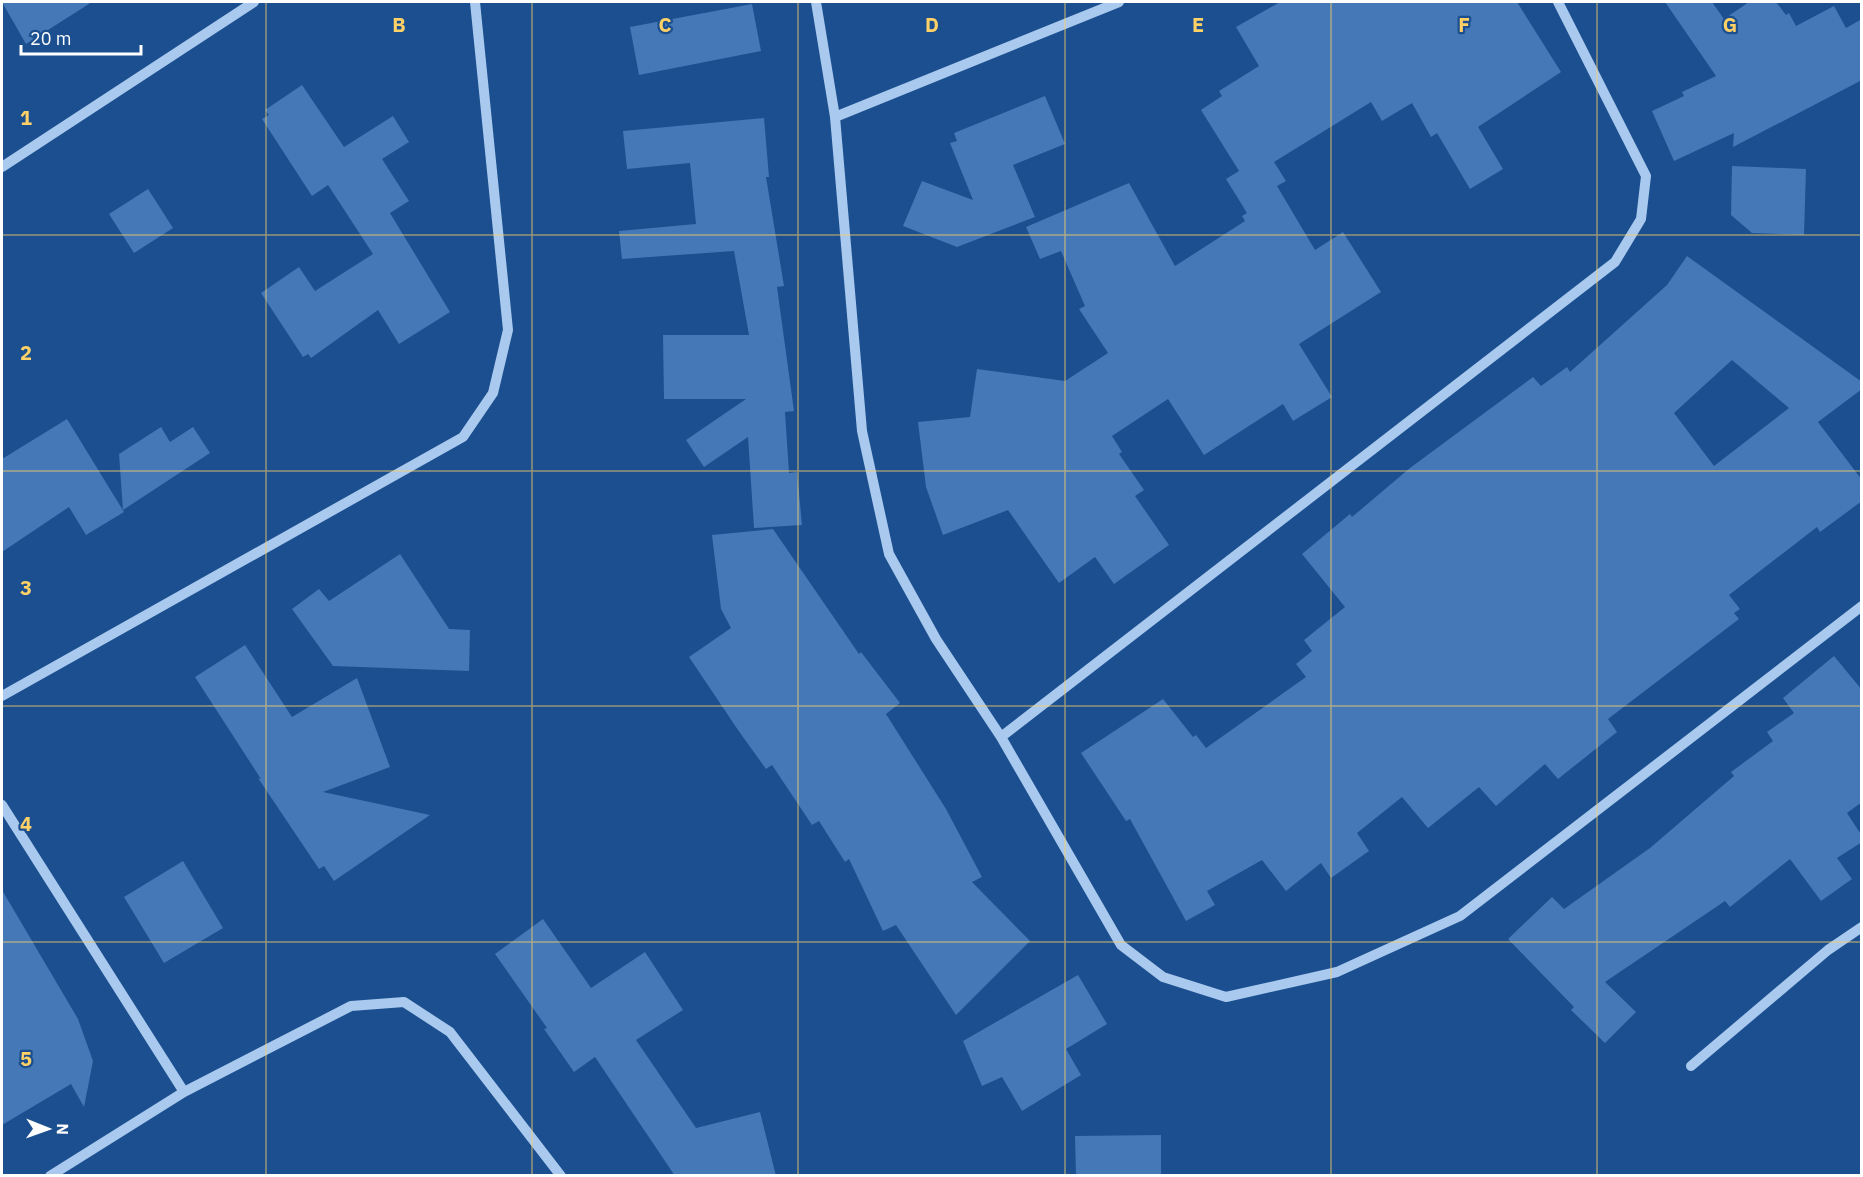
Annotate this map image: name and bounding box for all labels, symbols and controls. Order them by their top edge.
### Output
text: B [392,11,406,38]
text: C [658,11,672,38]
text: D [925,11,939,38]
text: E [1192,11,1204,38]
text: F [1458,11,1470,38]
text: G [1723,11,1737,38]
scale bar [21,18,141,56]
text: 20 m [30,27,72,50]
text: 1 [20,104,32,131]
text: 2 [20,339,32,366]
text: 3 [20,574,32,601]
text: 4 [20,810,32,837]
text: 5 [20,1045,32,1072]
north arrow [18,1099,78,1159]
text: N [53,1123,73,1135]

